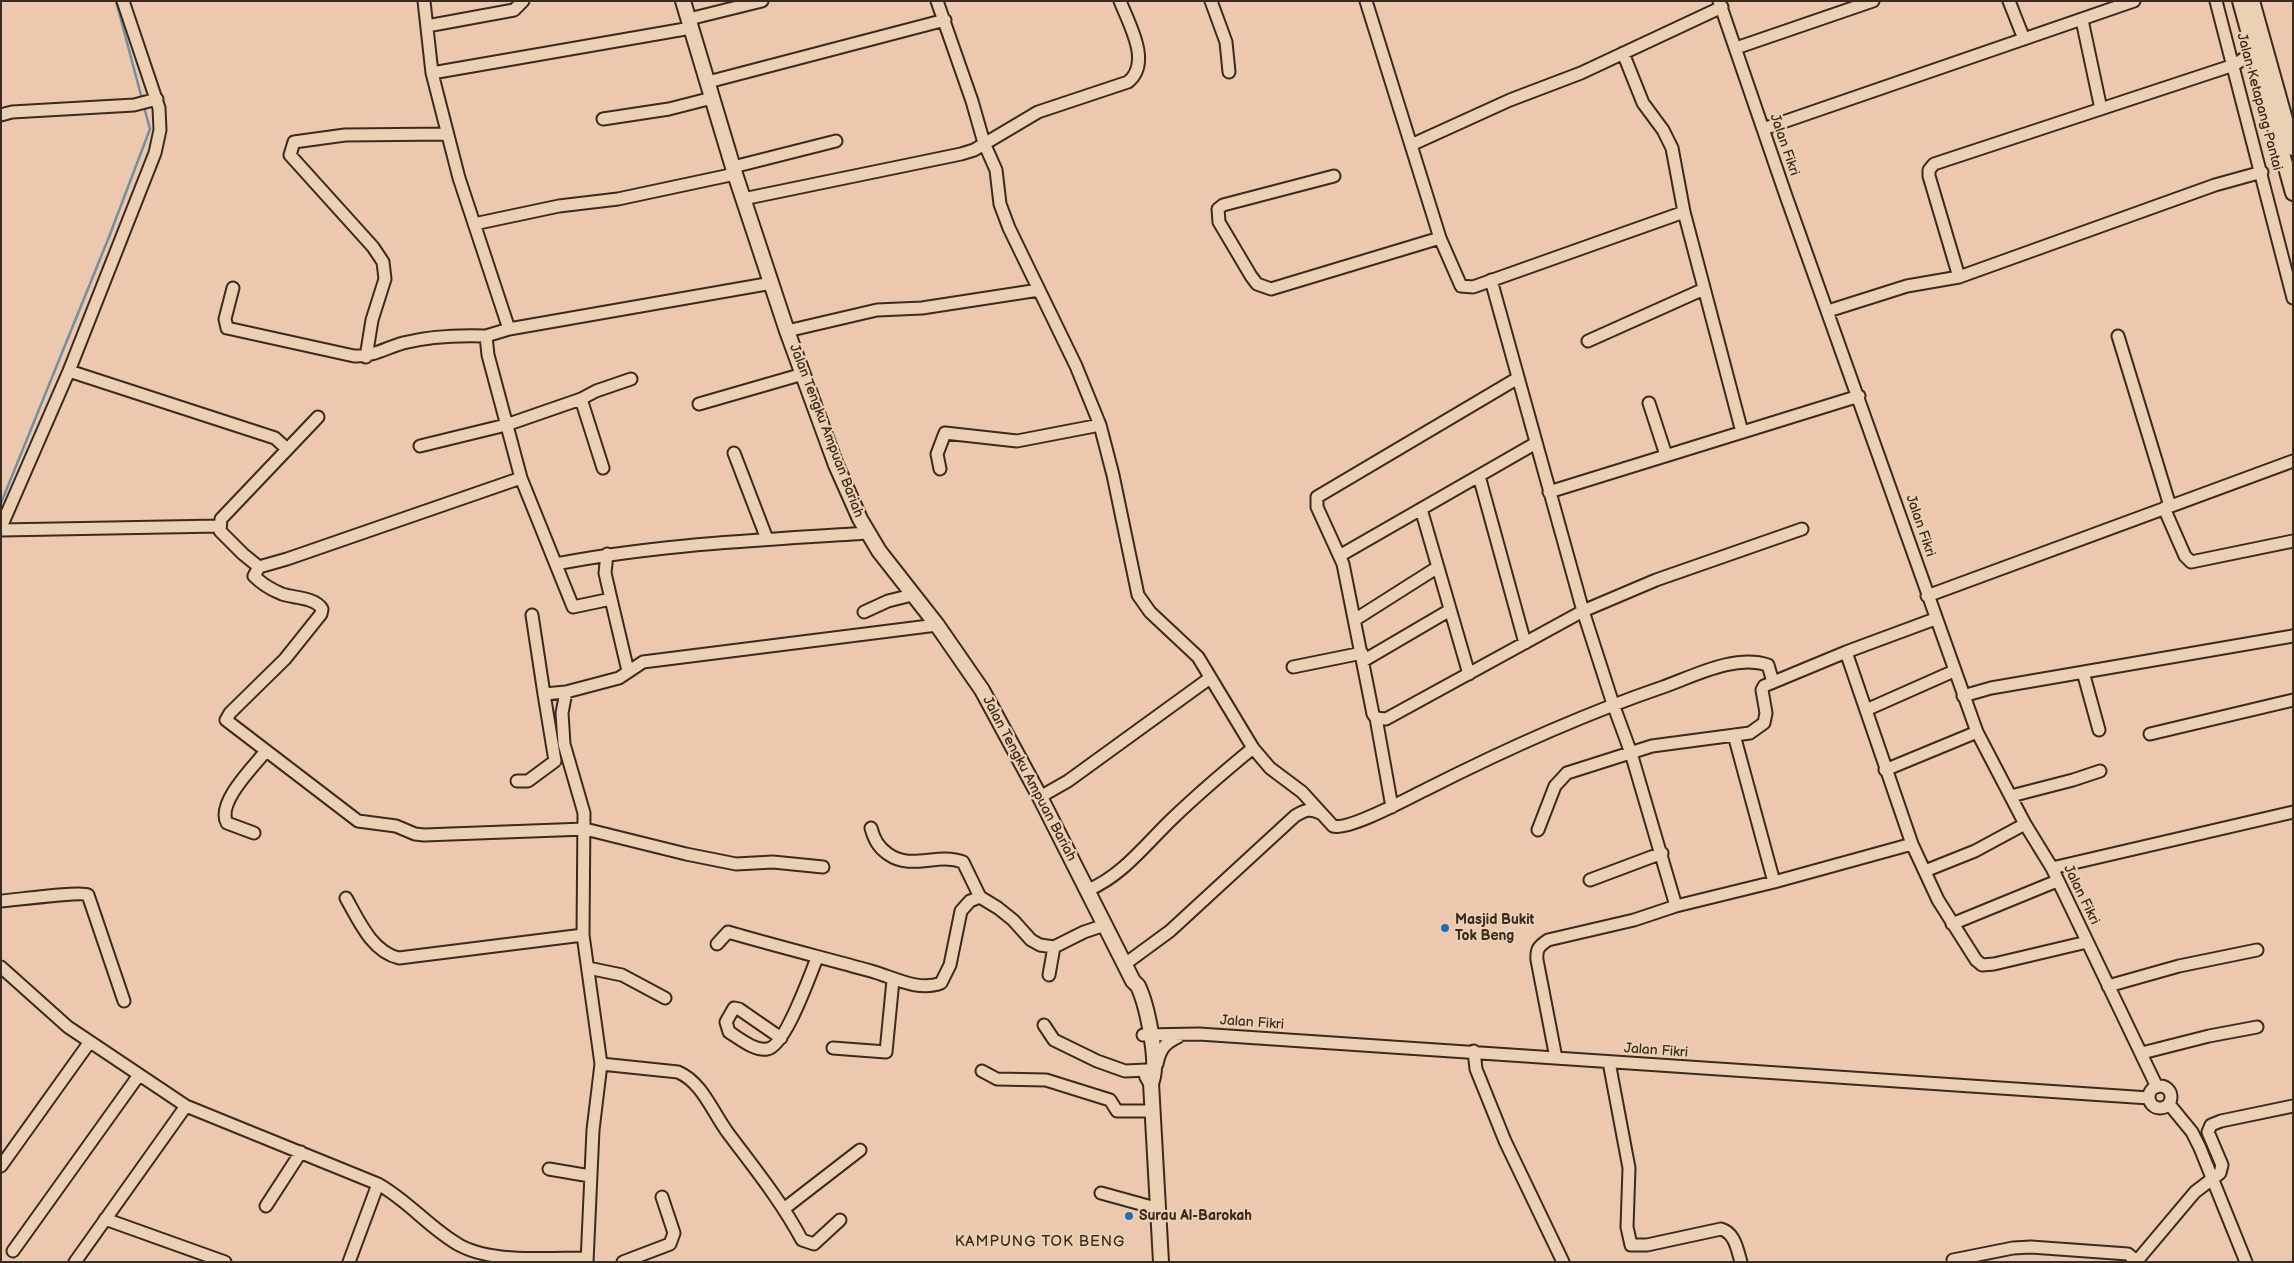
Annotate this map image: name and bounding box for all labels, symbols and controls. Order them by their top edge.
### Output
street label: Jalan Ketapang Pantai [2233,31,2285,173]
street label: Jalan Fikri [1766,112,1802,178]
street label: Jalan Tengku Ampuan Bariah [785,342,867,520]
street label: Jalan Fikri [1902,493,1938,559]
street label: Jalan Tengku Ampuan Bariah [978,694,1080,864]
street label: Jalan Fikri [2059,862,2103,928]
place label: Masjid Bukit Tok Beng [1455,912,1534,944]
marker: Masjid Bukit Tok Beng [1439,922,1451,934]
street label: Jalan Fikri [1219,1012,1285,1034]
street label: Jalan Fikri [1623,1040,1689,1062]
place label: Surau Al-Barokah [1139,1208,1252,1224]
marker: Surau Al-Barokah [1123,1210,1135,1222]
district label: KAMPUNG TOK BENG [953,1233,1127,1251]

